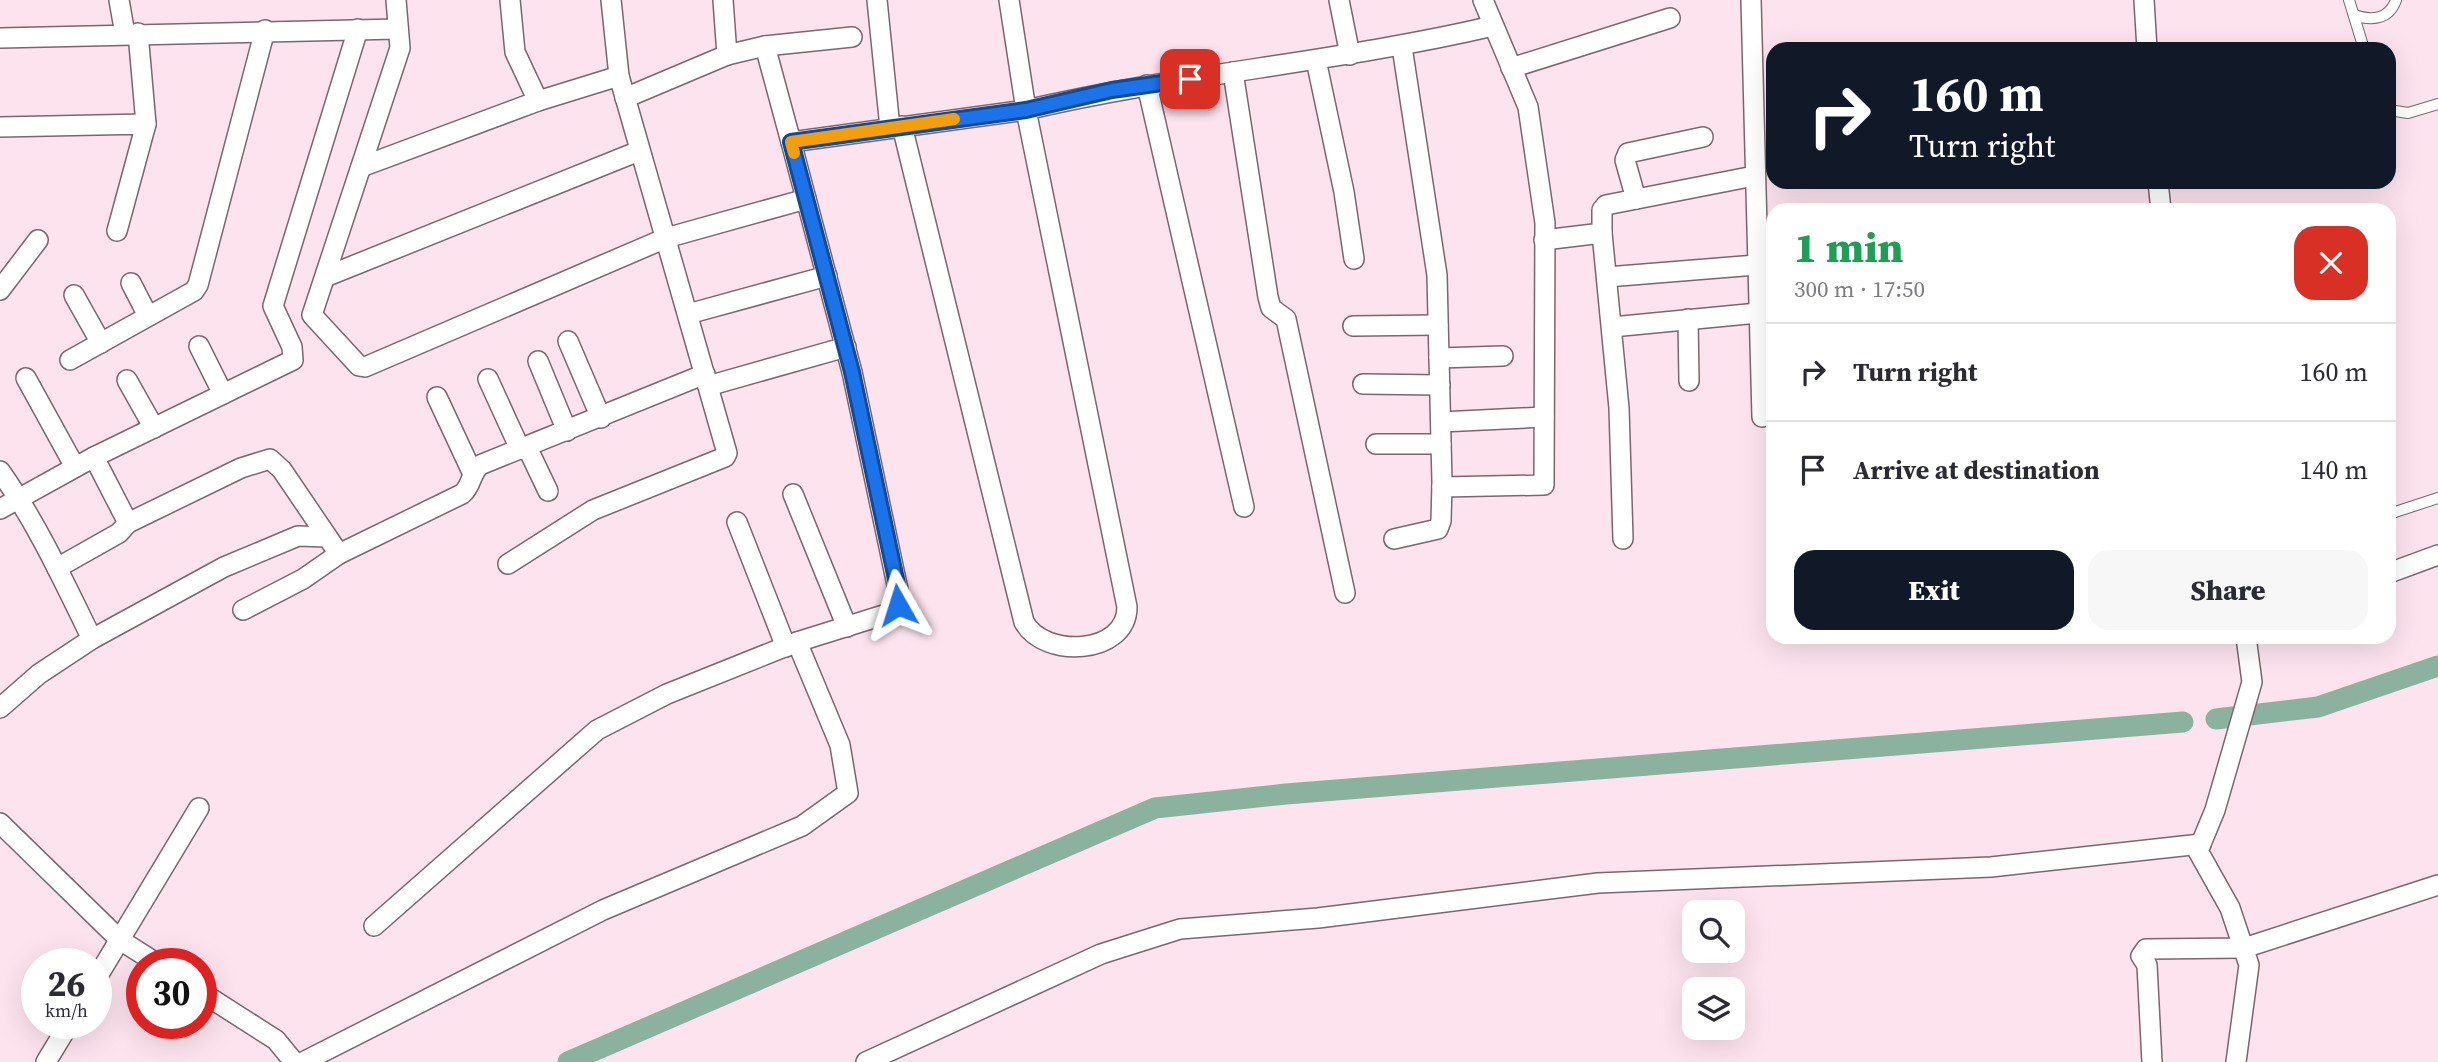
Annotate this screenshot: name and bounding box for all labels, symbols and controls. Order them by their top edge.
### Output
pin [1160,49,1220,109]
icon: arrive [1171,60,1209,98]
text: 160 m [1909,60,2044,127]
icon: right [1794,70,1885,161]
text: Turn right [1909,124,2055,168]
text: 1 min [1794,218,1904,276]
button: close [2294,226,2368,300]
text: 300 m · 17:50 [1794,273,1925,305]
icon: right [1794,353,1832,391]
text: Turn right [1853,354,1977,390]
text: 160 m [2300,354,2368,390]
icon: arrive [1794,451,1832,489]
text: Arrive at destination [1853,452,2100,488]
text: 140 m [2300,452,2368,488]
button: Exit [1794,550,2074,630]
button: Share [2088,550,2368,630]
position arrow [861,568,935,642]
map controls [1682,900,1745,1040]
button: search [1682,900,1745,963]
speed limit sign: 30 [126,948,217,1039]
text: 26 [48,960,85,1008]
button: layers [1682,977,1745,1040]
text: km/h [45,998,88,1023]

